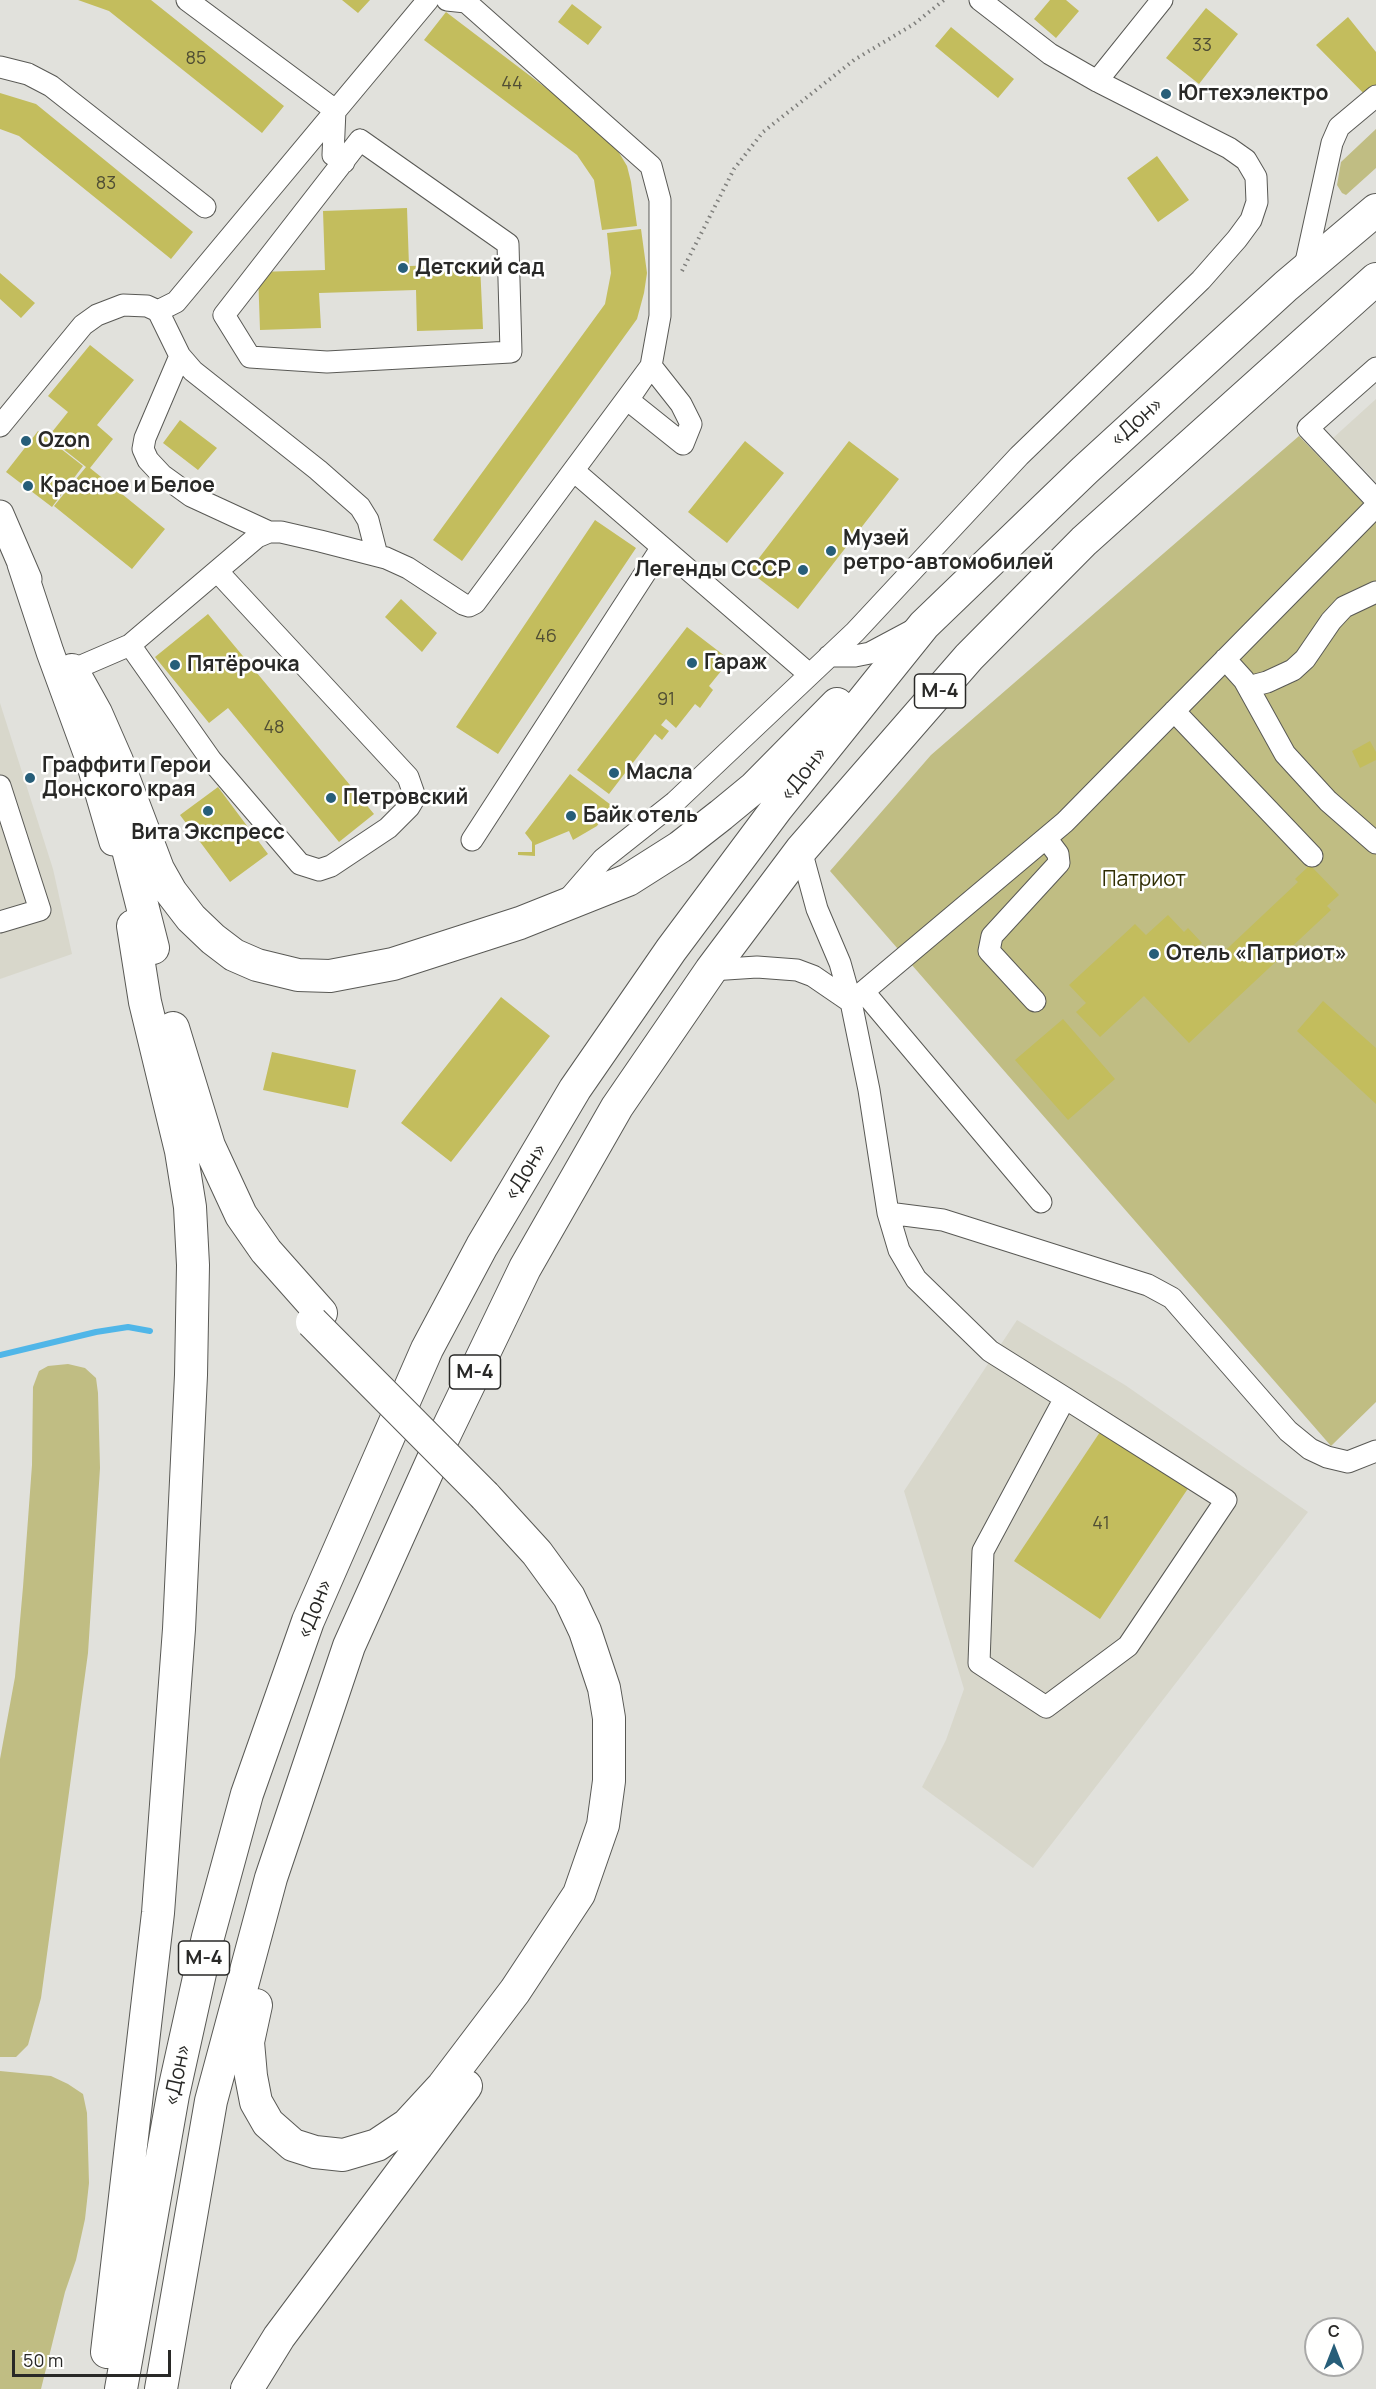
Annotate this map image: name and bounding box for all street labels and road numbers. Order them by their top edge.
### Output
street label: «Дон» [1105,392,1169,452]
road number: М-4 [914,674,966,708]
street label: «Дон» [775,741,833,807]
street label: «Дон» [499,1139,553,1205]
road number: М-4 [450,1355,500,1389]
street label: «Дон» [292,1575,338,1643]
road number: М-4 [178,1941,230,1975]
street label: «Дон» [159,2042,197,2108]

